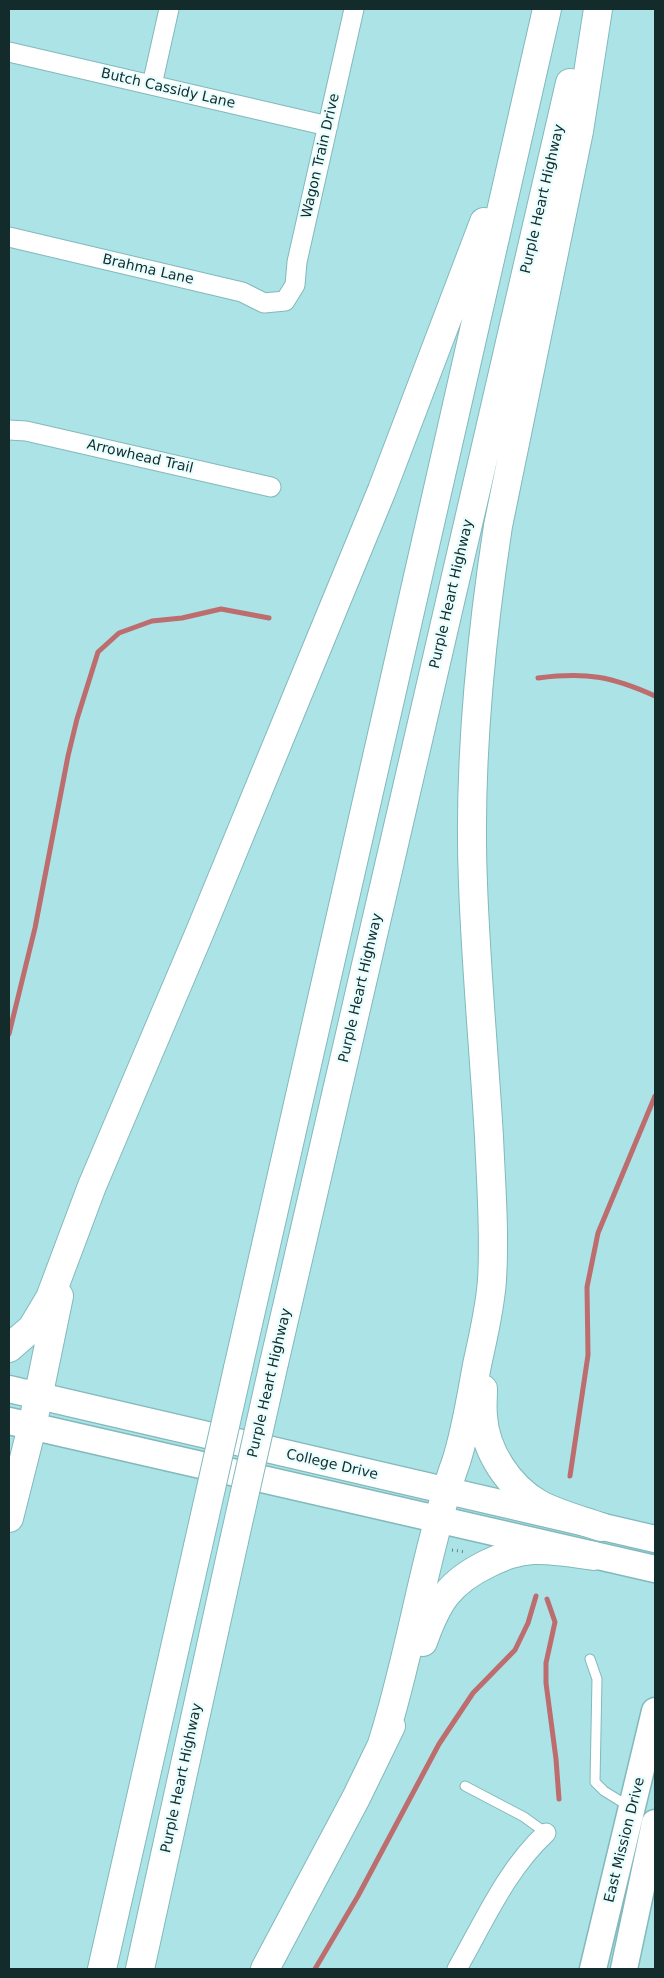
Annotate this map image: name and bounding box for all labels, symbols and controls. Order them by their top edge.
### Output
street label: Butch Cassidy Lane [99,65,237,113]
street label: Wagon Train Drive [298,92,344,220]
street label: Purple Heart Highway [518,123,568,275]
street label: Brahma Lane [101,251,195,289]
street label: Arrowhead Trail [85,437,195,477]
street label: Purple Heart Highway [427,518,477,670]
street label: Purple Heart Highway [336,912,386,1064]
street label: Purple Heart Highway [245,1307,295,1459]
street label: College Drive [284,1446,380,1484]
street label: Purple Heart Highway [158,1702,206,1854]
street label: East Mission Drive [601,1776,649,1904]

